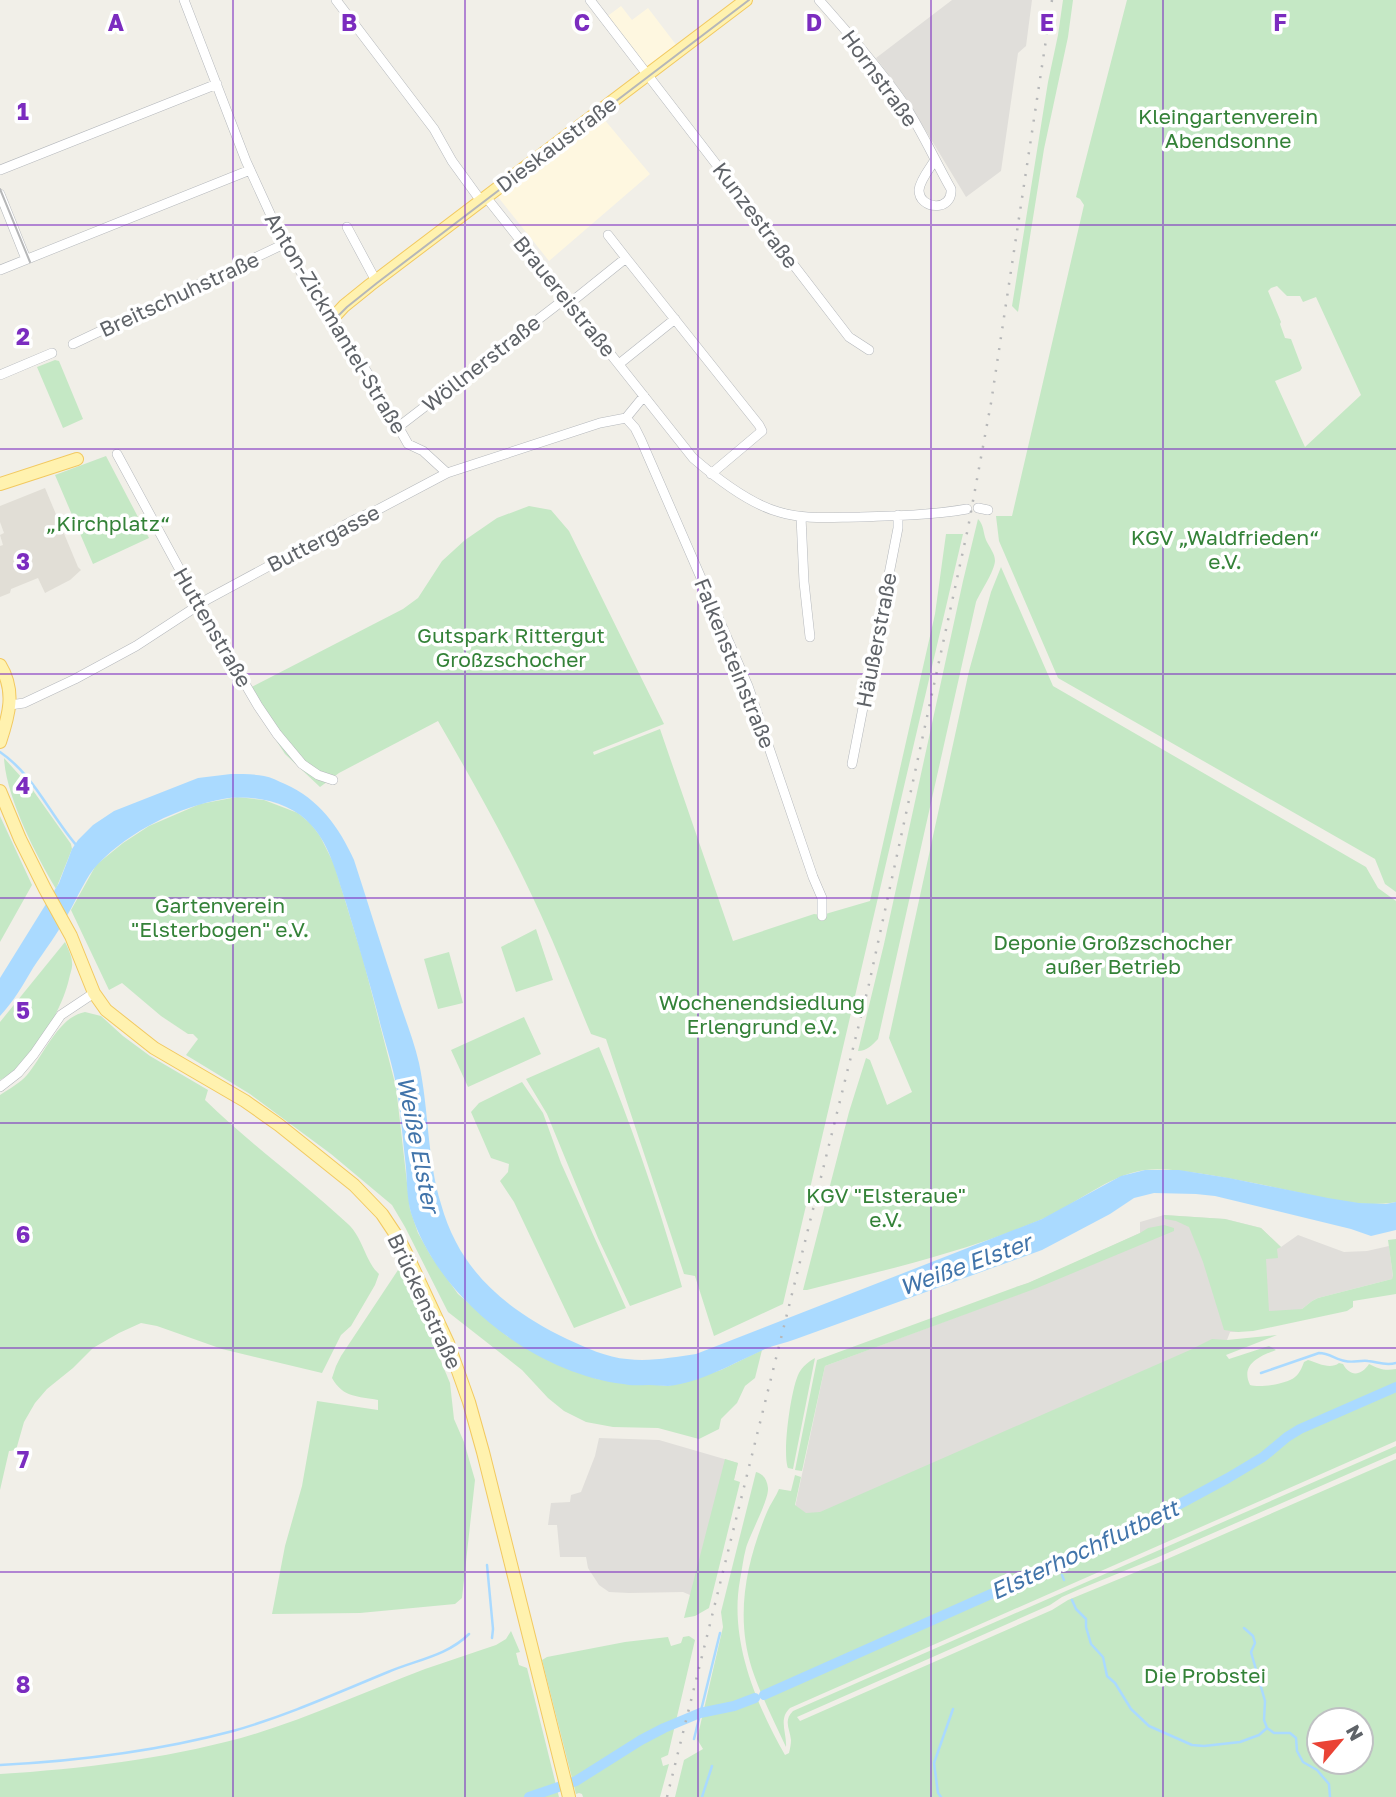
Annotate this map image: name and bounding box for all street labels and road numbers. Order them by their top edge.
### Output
street label: Hornstraße [836,24,924,132]
street label: Dieskaustraße [491,90,621,198]
street label: Kunzestraße [708,157,804,273]
street label: Anton-Zickmantel-Straße [260,208,412,438]
street label: Brauereistraße [508,230,622,362]
street label: Breitschuhstraße [95,246,263,342]
street label: Wöllnerstraße [417,309,545,417]
street label: Buttergasse [262,499,384,577]
street label: Huttenstraße [168,562,258,692]
street label: Häußerstraße [850,570,902,710]
street label: Falkensteinstraße [689,574,781,752]
street label: Brückenstraße [382,1229,468,1373]

